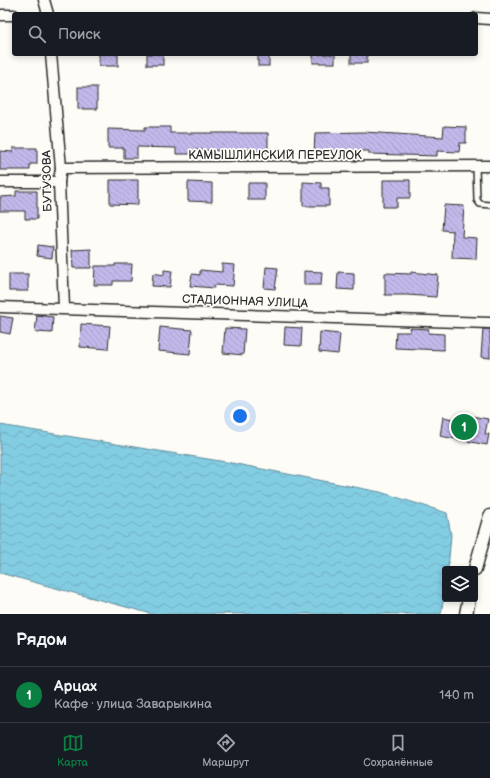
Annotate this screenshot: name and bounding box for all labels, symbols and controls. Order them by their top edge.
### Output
search box [12,12,478,56]
icon: search [26,23,48,45]
text: Поиск [58,25,101,44]
street label: КАМЫШЛИНСКИЙ ПЕРЕУЛОК [188,148,362,163]
street label: БУТУЗОВА [39,149,56,212]
street label: СТАДИОННАЯ УЛИЦА [182,292,309,311]
your location [230,406,250,426]
pin: 1 [451,412,477,442]
map controls [442,566,478,602]
button: layers [442,566,478,602]
text: Рядом [16,630,67,650]
text: Арцах [54,677,97,696]
text: 1 [26,687,32,703]
text: 140 m [439,687,474,703]
text: Кафе · улица Заварыкина [54,696,212,712]
tab: Карта [57,732,88,769]
tab: Маршрут [202,732,249,769]
tab: Сохранённые [363,732,433,769]

